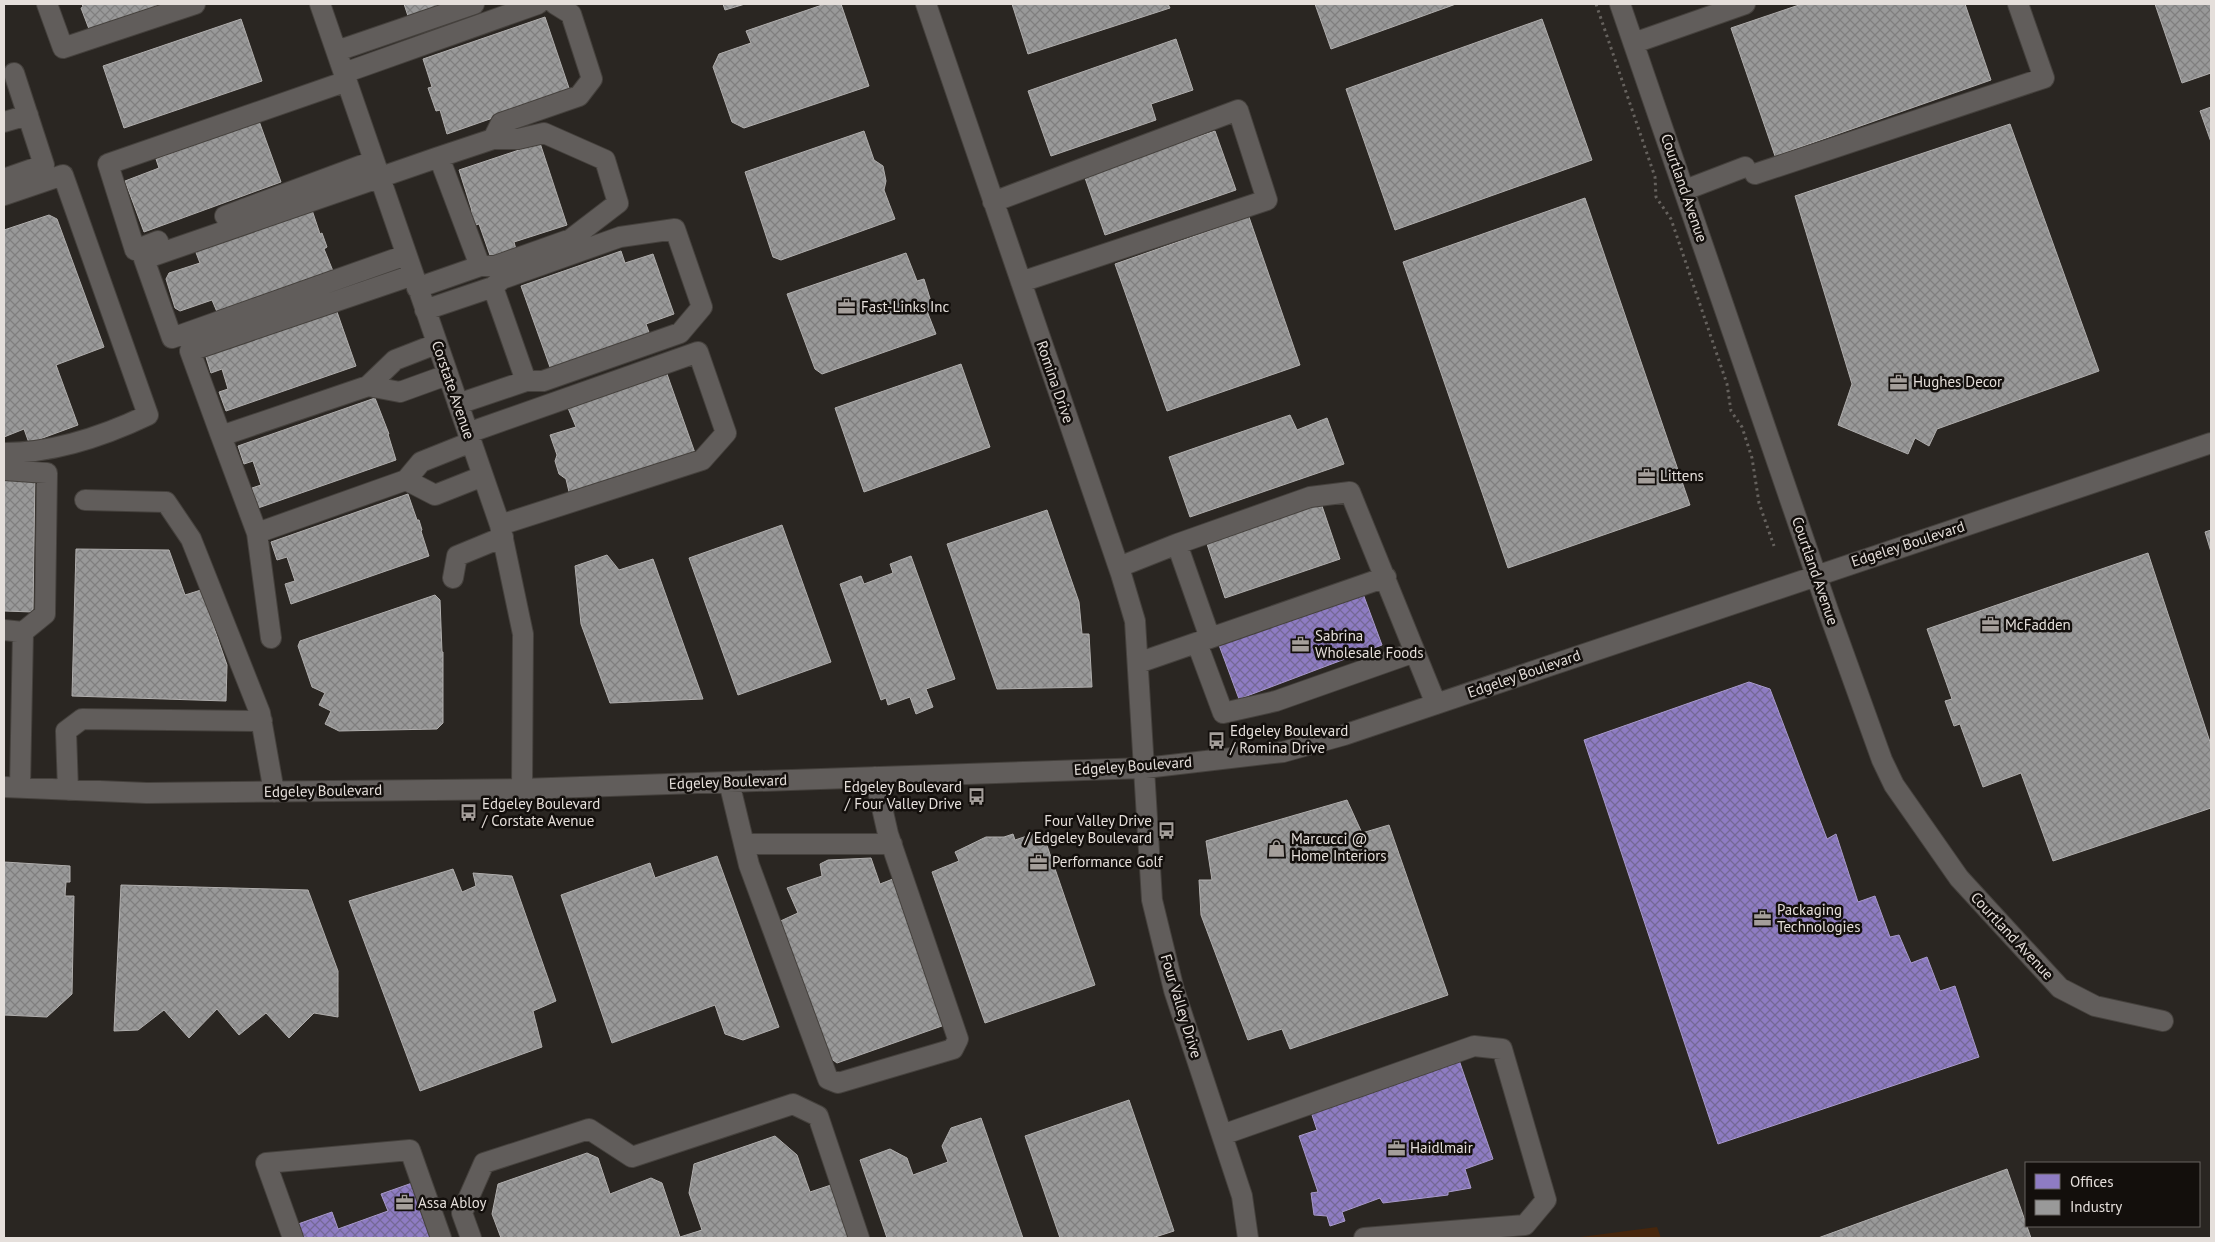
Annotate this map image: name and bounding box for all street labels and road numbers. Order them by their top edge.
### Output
street label: Courtland Avenue [1657,131,1712,244]
street label: Corstate Avenue [428,338,479,442]
street label: Romina Drive [1033,338,1078,425]
street label: Courtland Avenue [1788,514,1843,627]
street label: Edgeley Boulevard [1849,516,1967,571]
street label: Edgeley Boulevard [1465,645,1583,702]
street label: Edgeley Boulevard [1073,752,1193,779]
street label: Edgeley Boulevard [669,770,787,793]
street label: Edgeley Boulevard [264,780,382,801]
street label: Courtland Avenue [1967,888,2058,984]
street label: Four Valley Drive [1157,951,1206,1060]

